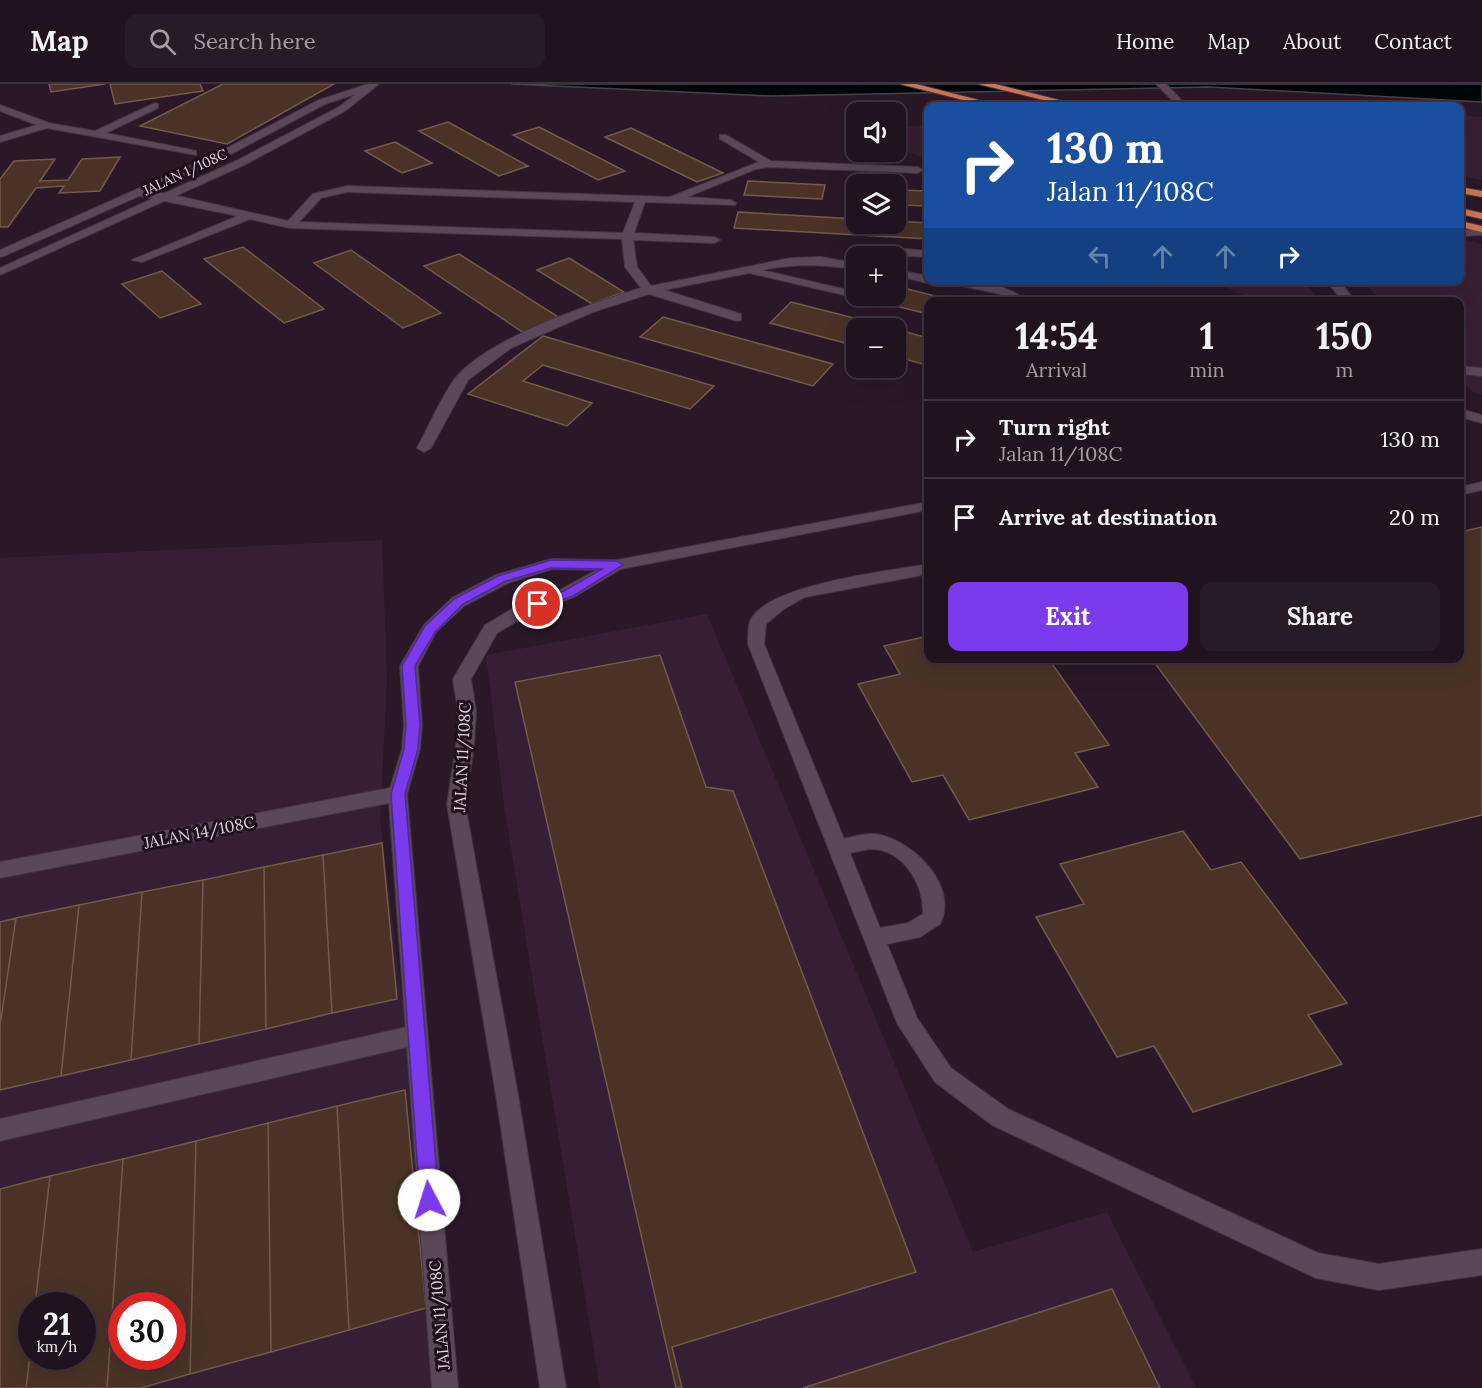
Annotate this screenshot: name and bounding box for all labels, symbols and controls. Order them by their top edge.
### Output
search box [125,14,545,68]
text: Map [30,23,89,59]
icon: search [146,25,179,58]
text: Search here [194,27,316,55]
text: Home [1116,28,1174,55]
text: Map [1207,28,1250,55]
text: About [1283,28,1341,55]
text: Contact [1374,28,1452,55]
map controls [846,102,906,378]
button: sound [846,102,906,162]
text: 130 m [1047,121,1164,175]
icon: right [948,126,1026,204]
street label: JALAN 1/108C [139,145,230,200]
button: layers [846,174,906,234]
text: Jalan 11/108C [1047,174,1214,208]
icon: left [1083,240,1116,273]
icon: ahead [1146,240,1179,273]
icon: ahead [1209,240,1242,273]
icon: right [1272,240,1305,273]
button: + [846,246,906,306]
text: 14:54 [1015,313,1098,359]
text: 1 [1200,313,1214,359]
text: 150 [1316,313,1373,359]
button: − [846,318,906,378]
text: Arrival [1026,357,1087,382]
text: min [1189,357,1225,382]
text: m [1335,357,1353,382]
text: Turn right [999,413,1110,441]
icon: right [948,423,981,456]
text: 130 m [1381,425,1440,453]
text: Jalan 11/108C [999,441,1123,466]
icon: arrive [948,501,981,534]
text: Arrive at destination [999,503,1217,531]
text: 20 m [1389,503,1440,531]
pin [512,578,563,629]
button: Exit [948,582,1188,651]
button: Share [1200,582,1440,651]
icon: arrive [521,587,554,620]
street label: JALAN 11/108C [449,702,476,813]
street label: JALAN 14/108C [141,811,256,854]
position arrow [397,1168,461,1232]
street label: JALAN 11/108C [424,1259,455,1372]
speed limit sign: 30 [108,1292,186,1370]
text: 21 [43,1305,71,1343]
text: km/h [37,1337,77,1356]

